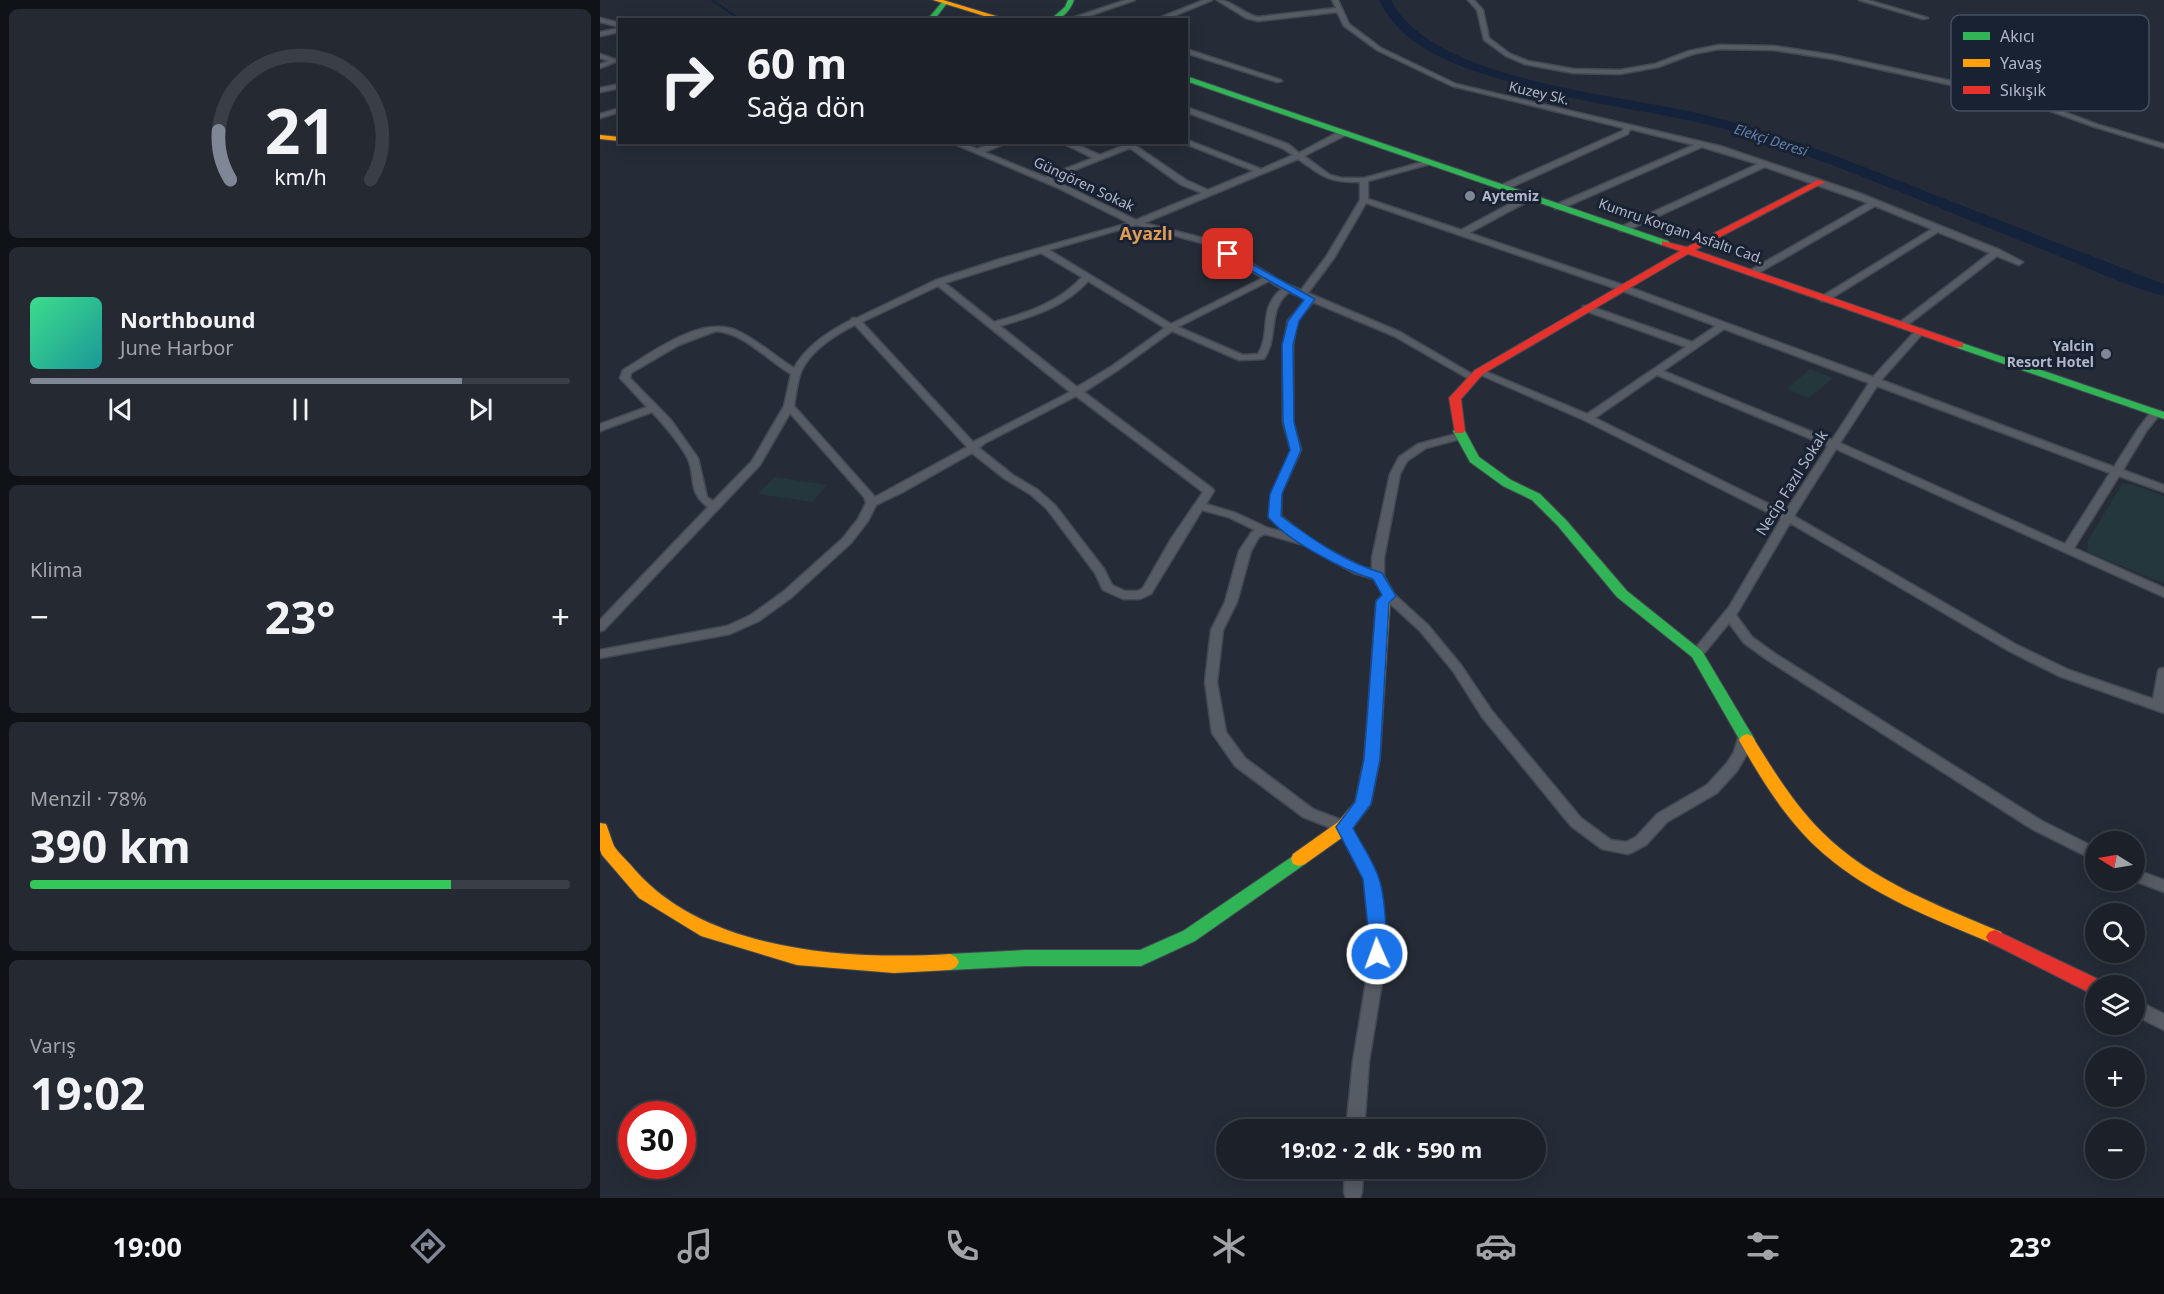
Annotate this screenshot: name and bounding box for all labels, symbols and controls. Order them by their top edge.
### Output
legend [1951,15,2149,111]
text: Akıcı [2000,25,2035,47]
text: 60 m [747,34,847,91]
icon: right [648,42,726,120]
text: Yavaş [2000,52,2042,74]
street label: Kuzey Sk. [1507,76,1571,109]
text: Sıkışık [2000,79,2046,101]
text: 21 [264,88,336,173]
text: Sağa dön [747,88,865,125]
water label: Elekçi Deresi [1732,119,1811,160]
street label: Güngören Sokak [1031,152,1138,215]
text: km/h [274,163,326,192]
place label: Aytemiz [1482,186,1539,205]
marker: Aytemiz [1463,189,1477,203]
street label: Kumru Korgan Asfaltı Cad. [1596,193,1766,268]
district label: Ayazlı [1119,221,1173,245]
pin [1202,228,1253,279]
icon: arrive [1211,237,1244,270]
text: Northbound [120,304,255,334]
text: June Harbor [120,334,234,361]
place label: Yalcin Resort Hotel [2007,336,2094,371]
marker: Yalcin Resort Hotel [2099,347,2113,361]
icon: previous [104,393,137,426]
icon: pause [284,393,317,426]
icon: next [464,393,497,426]
street label: Necip Fazıl Sokak [1751,426,1832,539]
text: Klima [30,556,83,583]
text: 23° [265,586,335,647]
text: − [30,594,49,639]
text: + [551,594,570,639]
text: Menzil · 78% [30,785,147,812]
text: 390 km [30,815,191,876]
north arrow [2085,831,2145,891]
map controls [2085,831,2145,1179]
button: search [2085,903,2145,963]
position arrow [1345,922,1409,986]
button: layers [2085,975,2145,1035]
text: Varış [30,1032,76,1059]
button: + [2085,1047,2145,1107]
text: 19:02 [30,1062,146,1123]
speed limit sign: 30 [618,1101,696,1179]
button: − [2085,1119,2145,1179]
text: 19:02 · 2 dk · 590 m [1280,1134,1482,1164]
icon: directions [407,1225,449,1267]
icon: music [674,1225,716,1267]
icon: phone [941,1225,983,1267]
icon: climate [1208,1225,1250,1267]
icon: car [1475,1225,1517,1267]
icon: filters [1742,1225,1784,1267]
text: 19:00 [113,1228,182,1265]
text: 23° [2009,1228,2051,1265]

